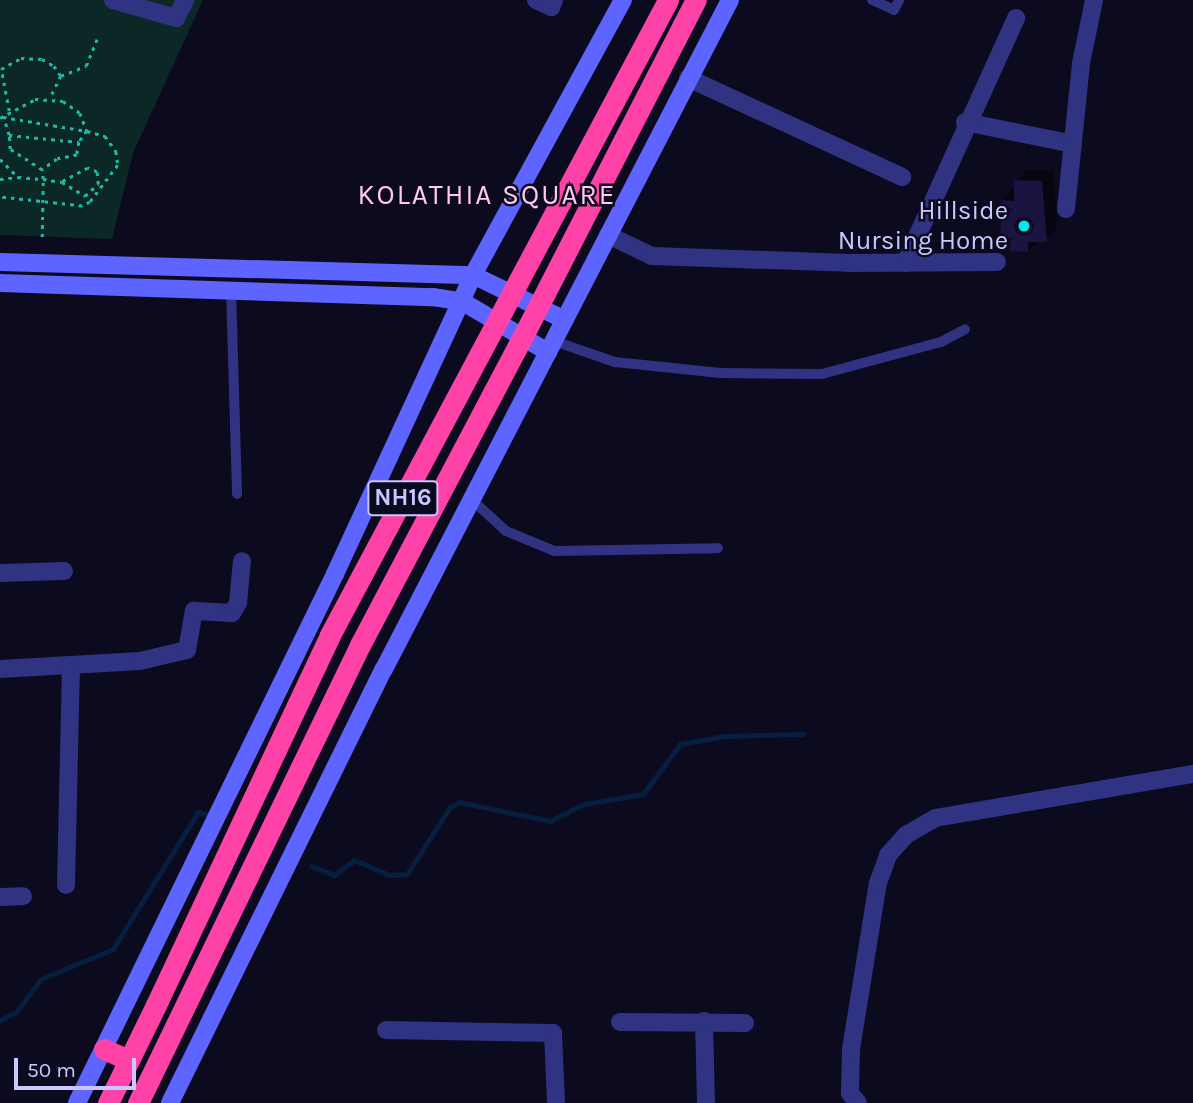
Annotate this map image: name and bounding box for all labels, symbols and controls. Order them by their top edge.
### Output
district label: KOLATHIA SQUARE [359,178,615,212]
place label: Hillside Nursing Home [838,195,1008,256]
marker: Hillside Nursing Home [1014,216,1034,236]
road number: NH16 [366,477,440,518]
scale bar [18,1044,140,1088]
text: 50 m [27,1058,76,1082]

